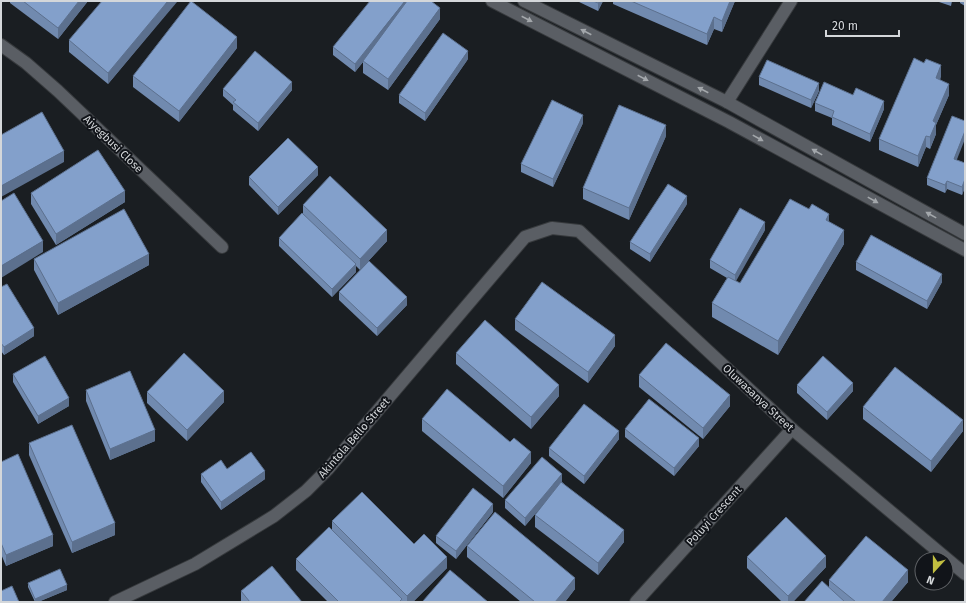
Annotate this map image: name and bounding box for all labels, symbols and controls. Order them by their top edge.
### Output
scale bar [826,12,899,38]
one-way arrow [521,16,533,22]
text: 20 m [832,19,858,33]
one-way arrow [581,29,592,35]
one-way arrow [637,75,649,81]
one-way arrow [697,87,708,93]
street label: Aiyegbusi Close [81,112,145,176]
one-way arrow [753,134,764,141]
one-way arrow [811,149,823,156]
one-way arrow [867,196,878,203]
one-way arrow [925,212,937,218]
street label: Oluwasanya Street [720,362,796,434]
street label: Akintola Bello Street [316,395,392,481]
street label: Poluyi Crescent [684,483,744,549]
north arrow [914,551,954,591]
text: N [925,572,936,587]

